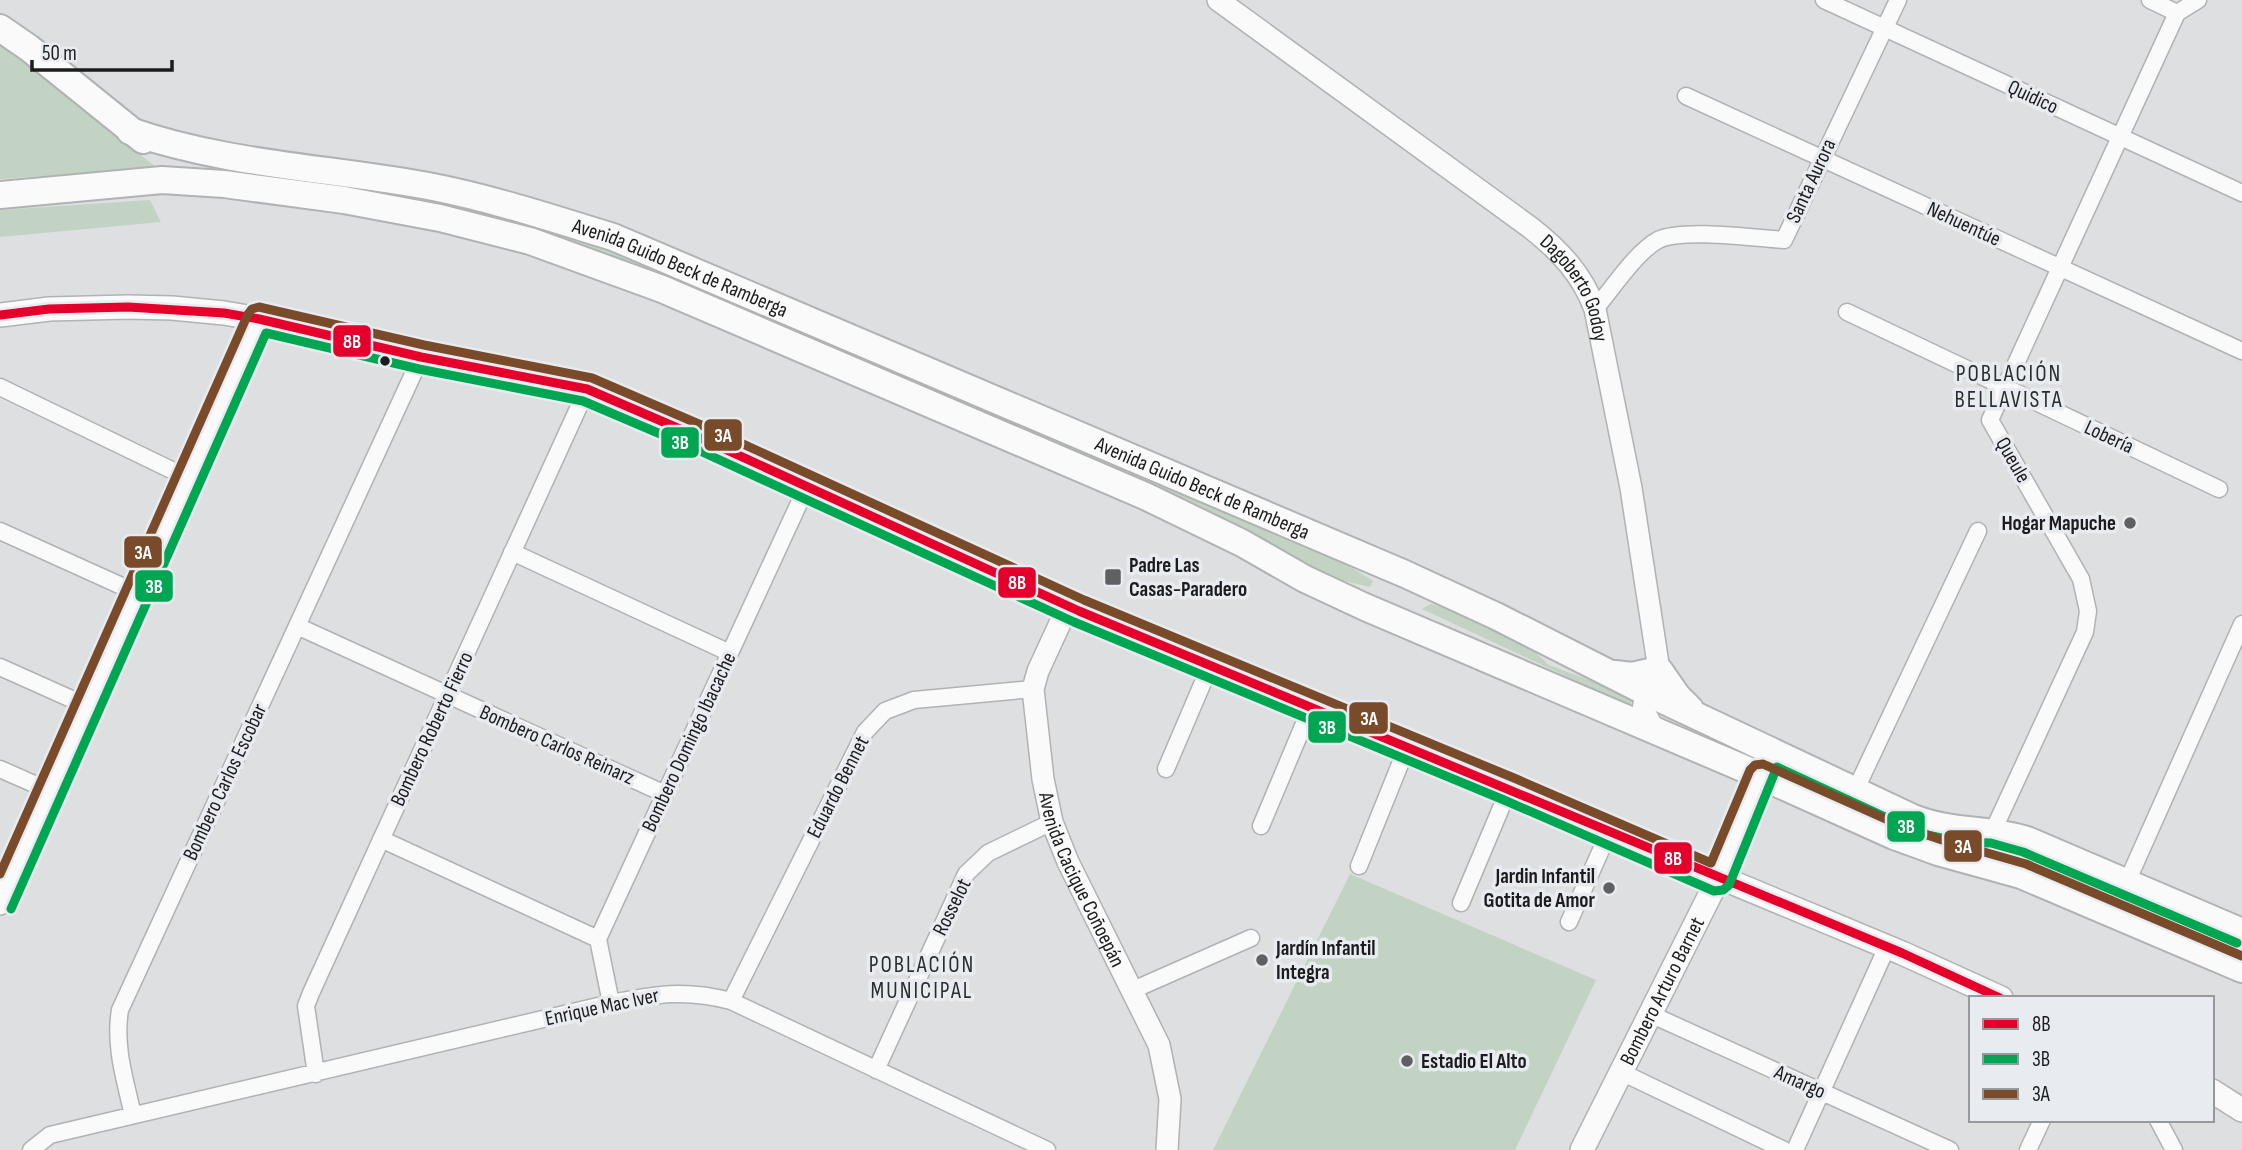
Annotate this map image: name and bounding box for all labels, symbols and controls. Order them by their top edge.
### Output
scale bar [32,28,172,72]
text: 50 m [42,41,77,66]
street label: Quidico [2004,75,2062,119]
street label: Santa Aurora [1781,135,1841,227]
street label: Nehuentúe [1923,196,2005,252]
street label: Avenida Guido Beck de Ramberga [569,213,792,322]
street label: Dagoberto Godoy [1535,229,1614,344]
line badge: 8B [332,324,372,358]
text: 8B [343,331,361,354]
unlabelled marker [378,354,392,368]
district label: POBLACIÓN BELLAVISTA [1954,360,2064,414]
street label: Lobería [2080,415,2138,459]
line badge: 3A [703,418,743,452]
text: 3A [714,425,733,448]
line badge: 3B [660,426,700,459]
street label: Avenida Guido Beck de Ramberga [1091,431,1313,544]
text: 3B [671,432,689,455]
street label: Queule [1990,433,2036,487]
place label: Hogar Mapuche [2001,511,2116,536]
marker: Hogar Mapuche [2122,515,2138,531]
line badge: 3A [123,535,163,569]
text: 3A [134,542,153,565]
place label: Padre Las Casas-Paradero [1129,553,1247,602]
line badge: 8B [997,566,1037,599]
marker: Padre Las Casas-Paradero [1103,567,1123,587]
line badge: 3B [134,569,174,603]
text: 8B [1008,572,1026,595]
text: 3B [145,576,163,599]
street label: Bombero Roberto Fierro [385,648,479,810]
street label: Bombero Domingo Ibacache [636,648,742,836]
street label: Bombero Carlos Escobar [178,700,272,864]
street label: Bombero Carlos Reinarz [476,700,638,790]
line badge: 3A [1348,701,1389,735]
text: 3A [1360,708,1379,731]
line badge: 3B [1307,710,1347,744]
text: 3B [1318,717,1336,740]
street label: Eduardo Bennet [802,732,874,842]
street label: Avenida Cacique Coñoepán [1033,789,1131,971]
line badge: 3B [1886,810,1926,843]
text: 3B [1897,816,1915,839]
line badge: 3A [1943,829,1983,863]
text: 3A [1954,836,1973,859]
line badge: 8B [1653,841,1693,875]
text: 8B [1664,848,1682,871]
place label: Jardin Infantil Gotita de Amor [1484,864,1595,913]
street label: Rosselot [928,874,976,940]
marker: Jardin Infantil Gotita de Amor [1601,880,1617,896]
street label: Bombero Arturo Barnet [1614,913,1709,1069]
place label: Jardín Infantil Integra [1275,936,1375,985]
district label: POBLACIÓN MUNICIPAL [869,951,975,1005]
marker: Jardín Infantil Integra [1254,952,1270,968]
street label: Enrique Mac Iver [543,983,661,1031]
legend [1969,996,2214,1122]
text: 8B [2032,1012,2051,1037]
text: 3B [2032,1047,2050,1072]
place label: Estadio El Alto [1421,1049,1527,1074]
marker: Estadio El Alto [1399,1053,1415,1069]
street label: Amargo [1770,1059,1829,1104]
text: 3A [2032,1082,2051,1107]

